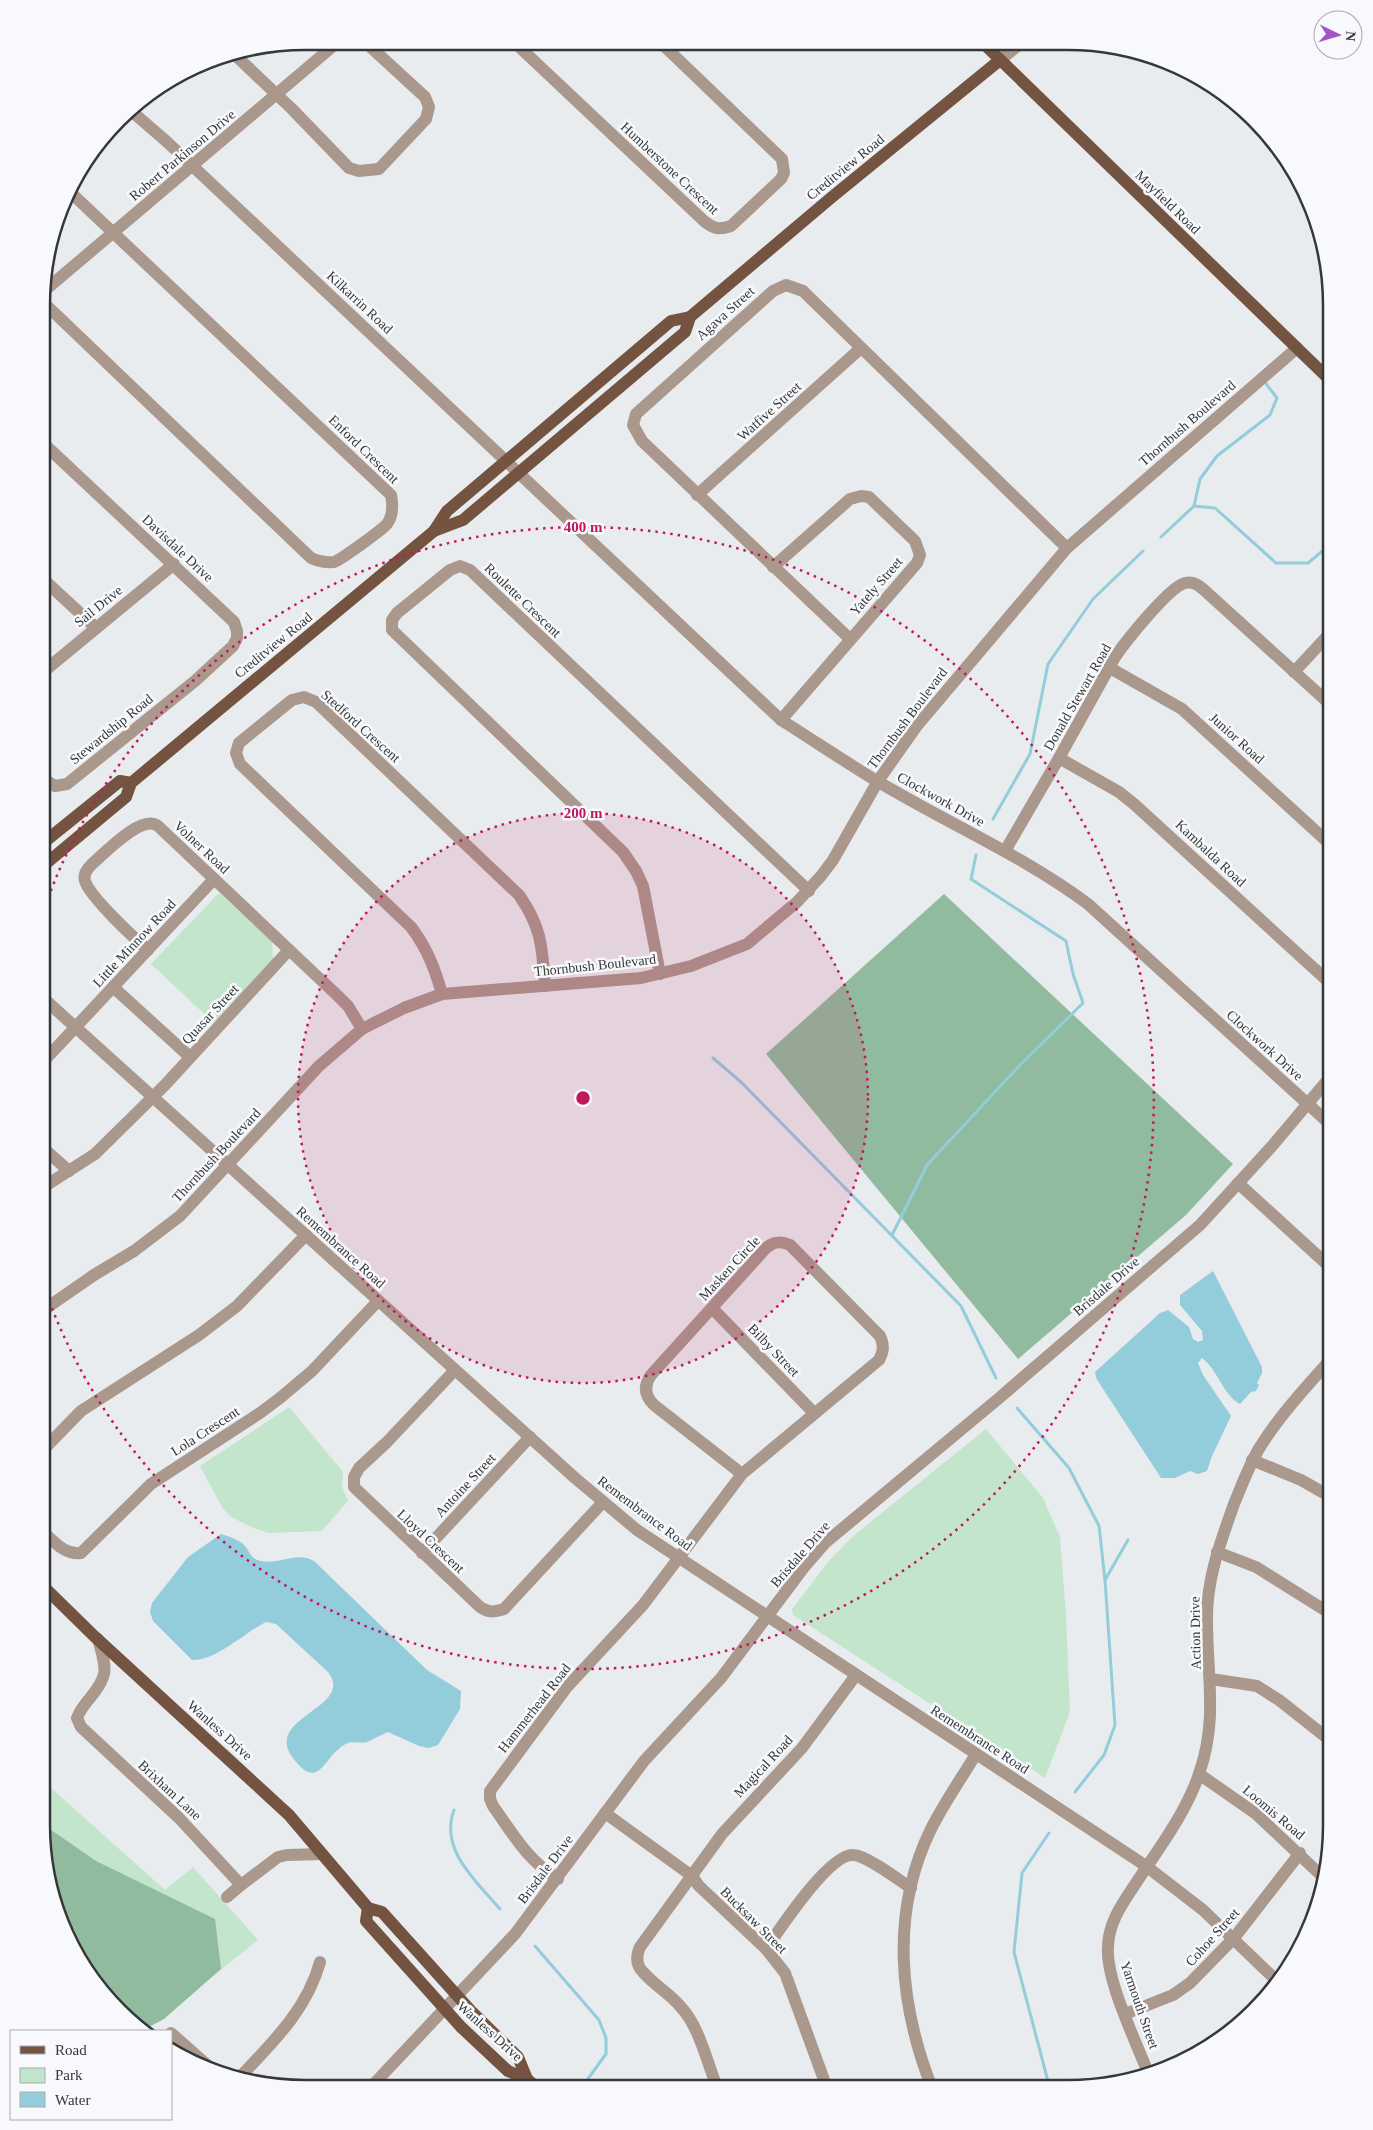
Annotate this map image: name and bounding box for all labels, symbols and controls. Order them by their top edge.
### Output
north arrow [1313,10,1363,60]
text: N [1343,30,1358,42]
street label: Robert Parkinson Drive [127,107,238,204]
street label: Humberstone Crescent [618,119,722,218]
street label: Creditview Road [804,132,887,203]
street label: Mayfield Road [1132,168,1203,237]
street label: Kilkarrin Road [324,268,396,337]
street label: Agava Street [693,283,757,343]
street label: Thornbush Boulevard [1136,378,1238,469]
street label: Watfive Street [735,379,804,444]
street label: Enford Crescent [326,412,402,487]
street label: Davisdale Drive [139,512,216,585]
text: 400 m [564,519,603,535]
street label: Yately Street [847,554,906,618]
street label: Roulette Crescent [482,560,564,641]
street label: Sail Drive [71,583,125,630]
street label: Creditview Road [232,610,315,681]
street label: Donald Stewart Road [1041,641,1114,753]
street label: Thornbush Boulevard [865,665,950,772]
street label: Stedford Crescent [318,687,403,766]
street label: Stewardship Road [67,691,156,767]
street label: Junior Road [1206,710,1267,767]
street label: Clockwork Drive [894,769,987,830]
text: 200 m [564,805,603,821]
street label: Kambalda Road [1172,817,1249,890]
street label: Volner Road [171,818,232,877]
street label: Little Minnow Road [90,896,179,990]
street label: Thornbush Boulevard [533,952,657,979]
street label: Quasar Street [179,981,242,1047]
street label: Clockwork Drive [1223,1007,1306,1084]
centre of rings [574,1089,592,1107]
street label: Thornbush Boulevard [169,1105,264,1205]
street label: Remembrance Road [293,1204,388,1291]
street label: Masken Circle [696,1233,763,1303]
street label: Brisdale Drive [1070,1254,1142,1319]
street label: Bilby Street [745,1321,802,1380]
street label: Lola Crescent [168,1404,242,1459]
street label: Antoine Street [432,1450,499,1520]
street label: Remembrance Road [595,1473,695,1554]
street label: Lloyd Crescent [394,1507,467,1576]
street label: Brisdale Drive [768,1518,833,1590]
street label: Action Drive [1187,1596,1204,1670]
street label: Hammerhead Road [495,1661,574,1756]
street label: Wanless Drive [184,1697,255,1763]
street label: Remembrance Road [928,1702,1032,1777]
street label: Magical Road [731,1732,796,1800]
street label: Brixham Lane [135,1757,204,1823]
street label: Loomis Road [1240,1782,1308,1843]
street label: Brisdale Drive [515,1832,576,1907]
street label: Bucksaw Street [717,1884,790,1957]
street label: Cohoe Street [1182,1905,1242,1969]
street label: Yarmouth Street [1118,1959,1162,2051]
street label: Wanless Drive [454,1998,525,2064]
legend [10,2030,172,2120]
text: Road [55,2042,87,2058]
text: Park [55,2067,83,2083]
text: Water [55,2092,90,2108]

